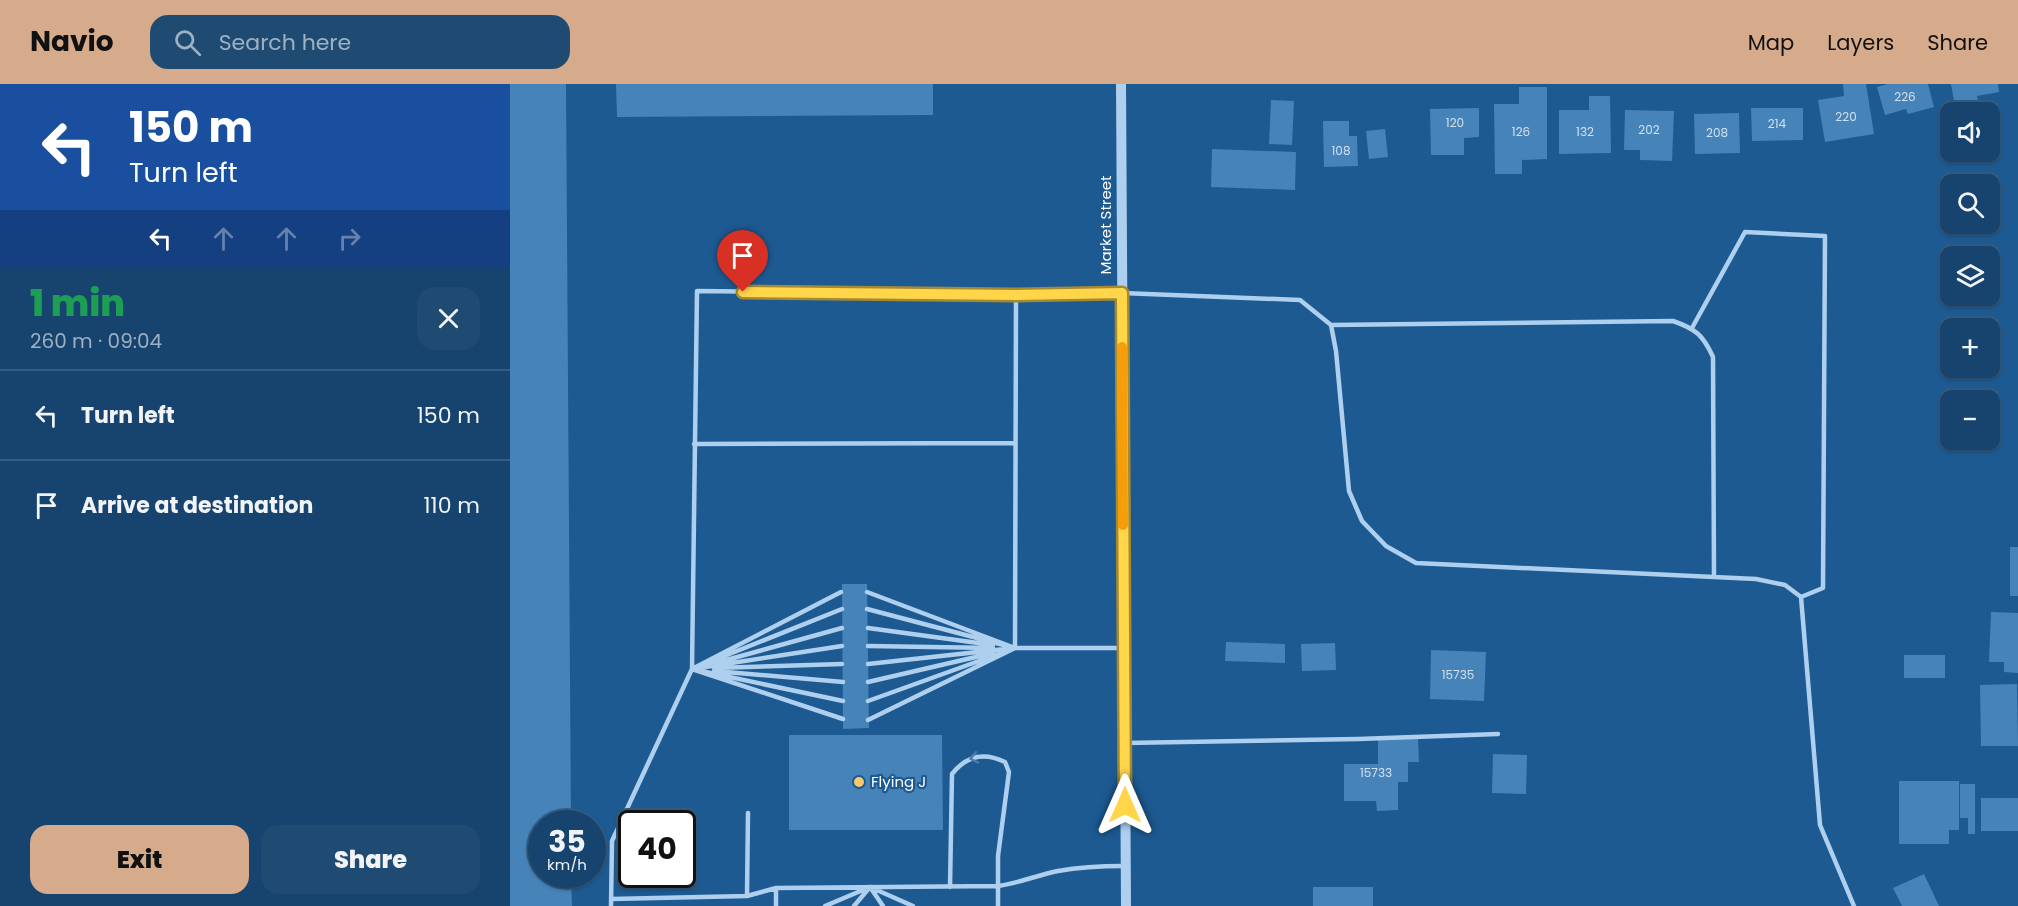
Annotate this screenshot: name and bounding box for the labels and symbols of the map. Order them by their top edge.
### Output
house number: 226 [1894,88,1916,105]
house number: 220 [1835,108,1857,125]
house number: 120 [1446,114,1464,131]
house number: 214 [1768,115,1787,132]
house number: 202 [1638,121,1660,138]
house number: 126 [1512,123,1530,140]
house number: 132 [1576,123,1594,140]
house number: 208 [1706,124,1728,141]
house number: 108 [1332,142,1350,159]
street label: Market Street [1095,175,1116,275]
pin [717,230,768,292]
house number: 15735 [1442,666,1474,683]
one-way arrow [969,751,979,764]
house number: 15733 [1360,764,1392,781]
place label: Flying J [871,771,926,792]
position arrow [1093,773,1157,837]
marker: Flying J [852,775,866,789]
speed limit sign: 40 [618,810,696,888]

